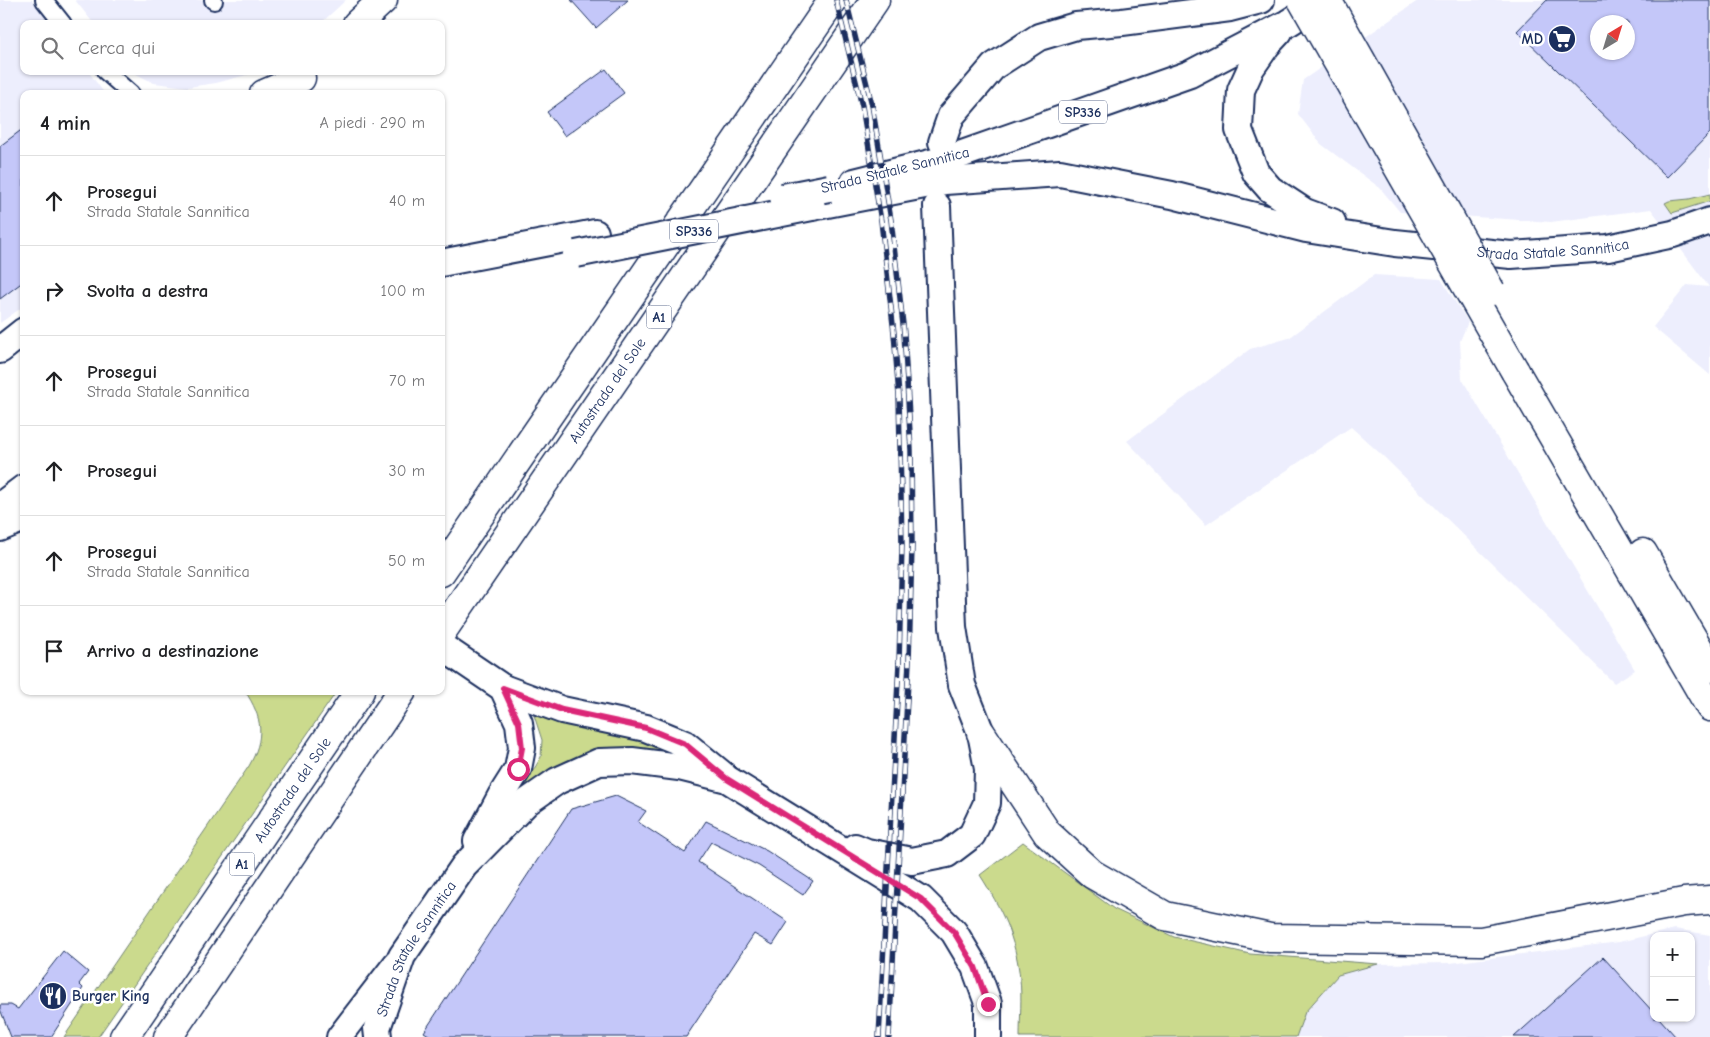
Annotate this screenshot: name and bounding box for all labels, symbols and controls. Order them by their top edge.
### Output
north arrow [1590,15,1635,60]
search box [20,20,445,75]
supermarket icon: MD [1547,24,1577,54]
place label: MD [1522,30,1543,48]
icon: search [38,34,66,62]
text: Cerca qui [78,37,155,59]
road number: SP336 [1059,100,1107,124]
text: 4 min [40,111,91,135]
text: A piedi · 290 m [319,114,425,132]
street label: Strada Statale Sannitica [819,143,971,197]
text: Prosegui [87,181,157,203]
icon: ahead [40,187,68,215]
text: 40 m [389,192,425,210]
text: Strada Statale Sannitica [87,203,250,221]
road number: SP336 [670,220,718,242]
street label: Strada Statale Sannitica [1476,235,1631,264]
icon: right [40,277,68,305]
text: Svolta a destra [87,280,208,302]
text: 100 m [381,282,425,300]
road number: A1 [646,306,672,328]
street label: Autostrada del Sole [565,334,650,447]
text: Prosegui [87,361,157,383]
icon: ahead [40,367,68,395]
text: 70 m [389,372,425,390]
text: Strada Statale Sannitica [87,383,250,401]
icon: ahead [40,457,68,485]
text: Prosegui [87,460,157,482]
text: 30 m [389,462,425,480]
text: Prosegui [87,541,157,563]
icon: ahead [40,547,68,575]
text: 50 m [388,552,425,570]
text: Strada Statale Sannitica [87,563,250,581]
icon: arrive [40,637,68,665]
text: Arrivo a destinazione [87,640,259,662]
street label: Autostrada del Sole [250,733,335,846]
route start [507,758,530,781]
road number: A1 [230,852,254,876]
street label: Strada Statale Sannitica [373,878,460,1019]
map controls [1650,932,1695,1022]
button: + [1650,932,1695,977]
button: − [1650,977,1695,1022]
restaurant icon: Burger King [38,981,68,1011]
place label: Burger King [72,987,150,1005]
route end [977,993,1000,1016]

